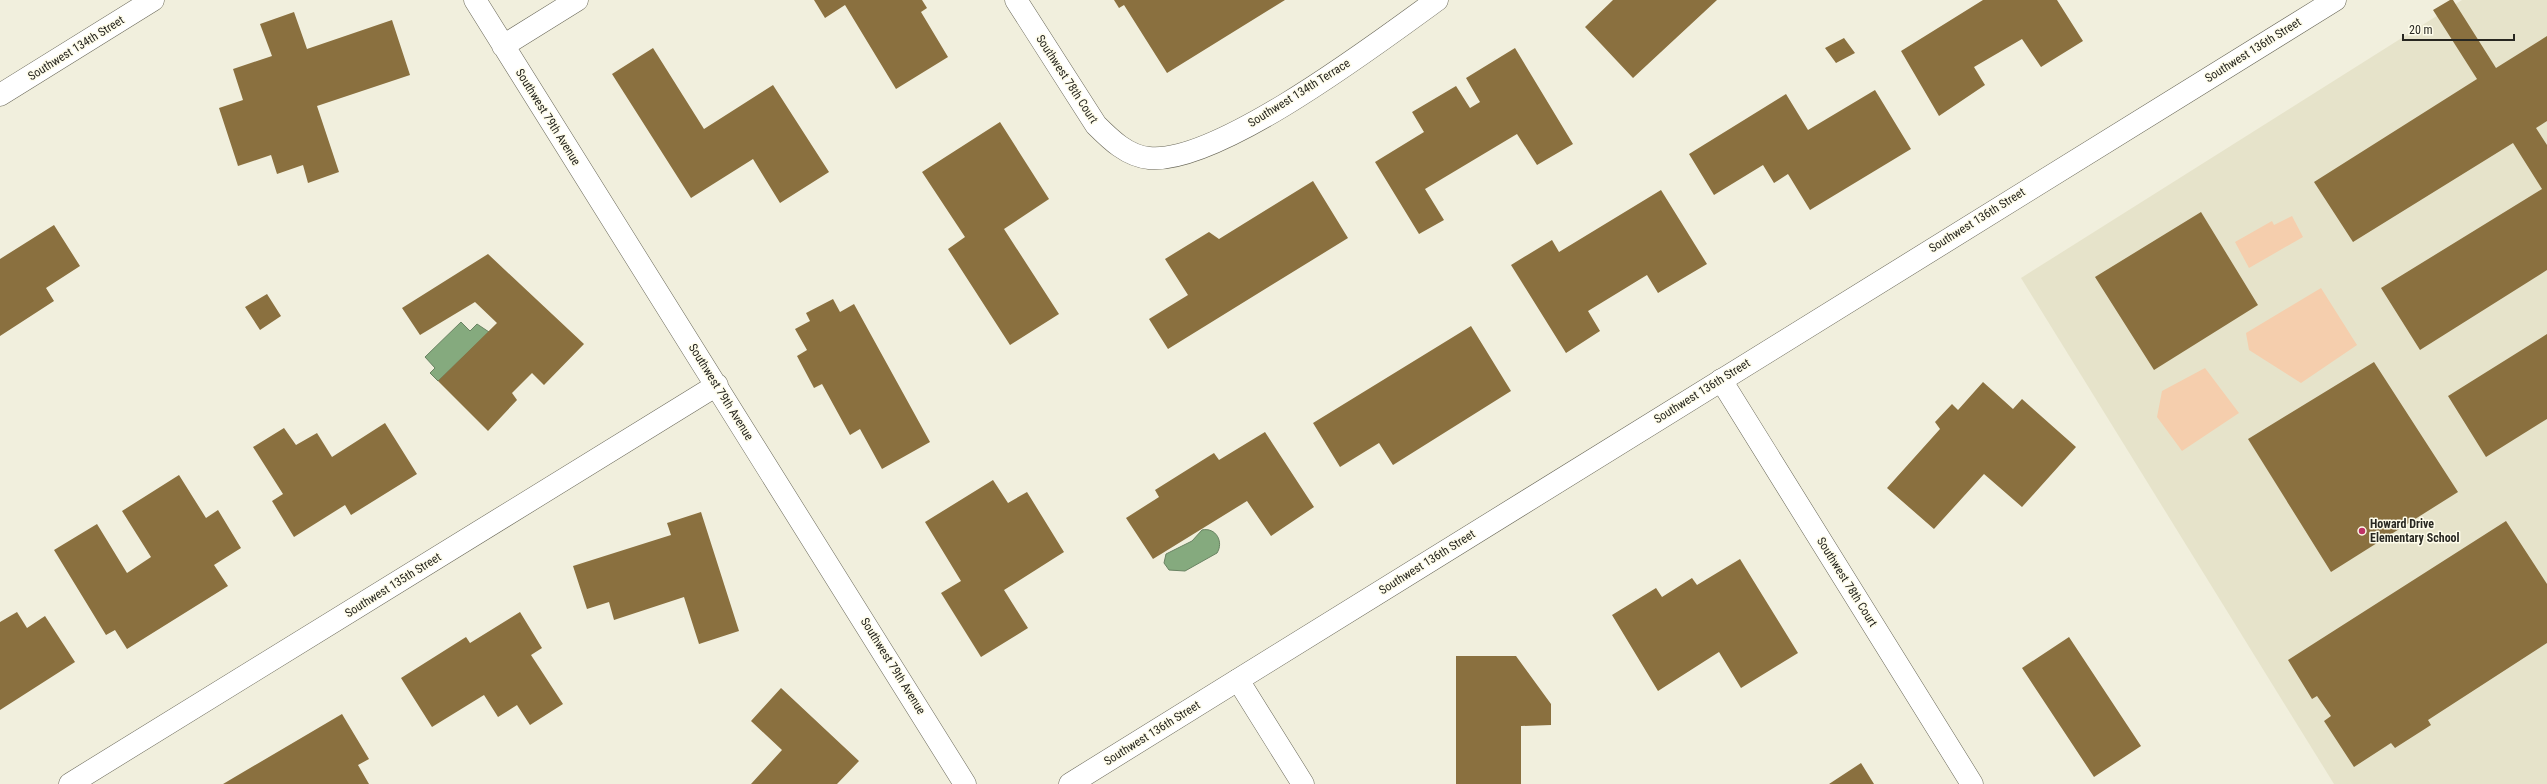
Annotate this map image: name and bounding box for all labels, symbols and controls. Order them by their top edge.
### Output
street label: Southwest 134th Street [25,13,127,83]
street label: Southwest 136th Street [2202,15,2304,85]
scale bar [2403,16,2514,42]
text: 20 m [2409,23,2433,37]
street label: Southwest 78th Court [1033,32,1101,126]
street label: Southwest 134th Terrace [1245,56,1353,130]
street label: Southwest 79th Avenue [513,66,584,168]
street label: Southwest 136th Street [1926,185,2028,255]
street label: Southwest 79th Avenue [686,341,757,443]
street label: Southwest 136th Street [1651,356,1753,426]
place label: Howard Drive Elementary School [2370,517,2460,545]
marker: Howard Drive Elementary School [2357,526,2367,536]
street label: Southwest 136th Street [1376,527,1478,597]
street label: Southwest 78th Court [1814,535,1880,630]
street label: Southwest 135th Street [342,550,444,620]
street label: Southwest 79th Avenue [858,615,929,717]
street label: Southwest 136th Street [1101,698,1203,768]

